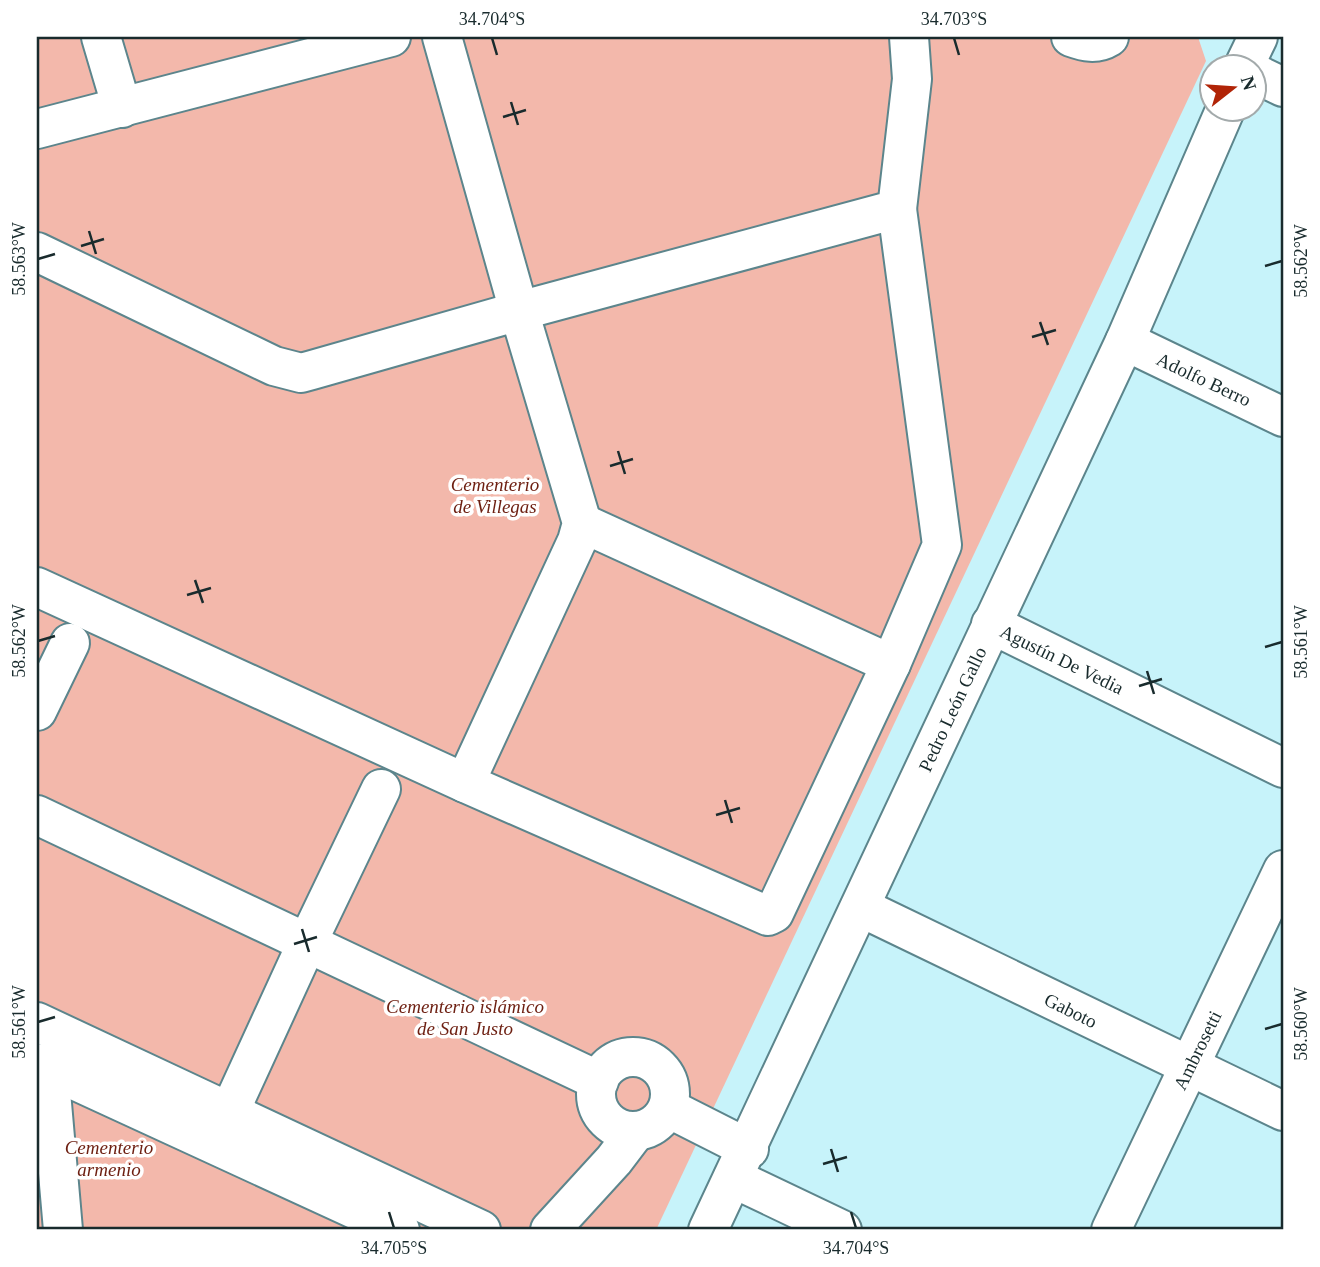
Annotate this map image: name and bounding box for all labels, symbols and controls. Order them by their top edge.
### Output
text: 34.704°S [459,9,525,29]
text: 34.703°S [921,9,987,29]
north arrow [1198,52,1268,122]
text: N [1237,74,1261,93]
text: 58.563°W [9,222,29,296]
text: 58.562°W [1291,224,1311,298]
street label: Adolfo Berro [1153,348,1254,410]
park label: Cementerio de Villegas [451,474,539,517]
text: 58.562°W [9,604,29,678]
text: 58.561°W [1291,605,1311,679]
street label: Agustín De Vedia [997,620,1127,699]
street label: Pedro León Gallo [914,644,991,775]
text: 58.561°W [9,985,29,1059]
text: 58.560°W [1291,987,1311,1061]
street label: Gaboto [1041,989,1101,1032]
park label: Cementerio islámico de San Justo [386,996,544,1039]
street label: Ambrosetti [1169,1007,1226,1093]
park label: Cementerio armenio [65,1137,153,1180]
text: 34.705°S [361,1238,427,1258]
text: 34.704°S [823,1238,889,1258]

